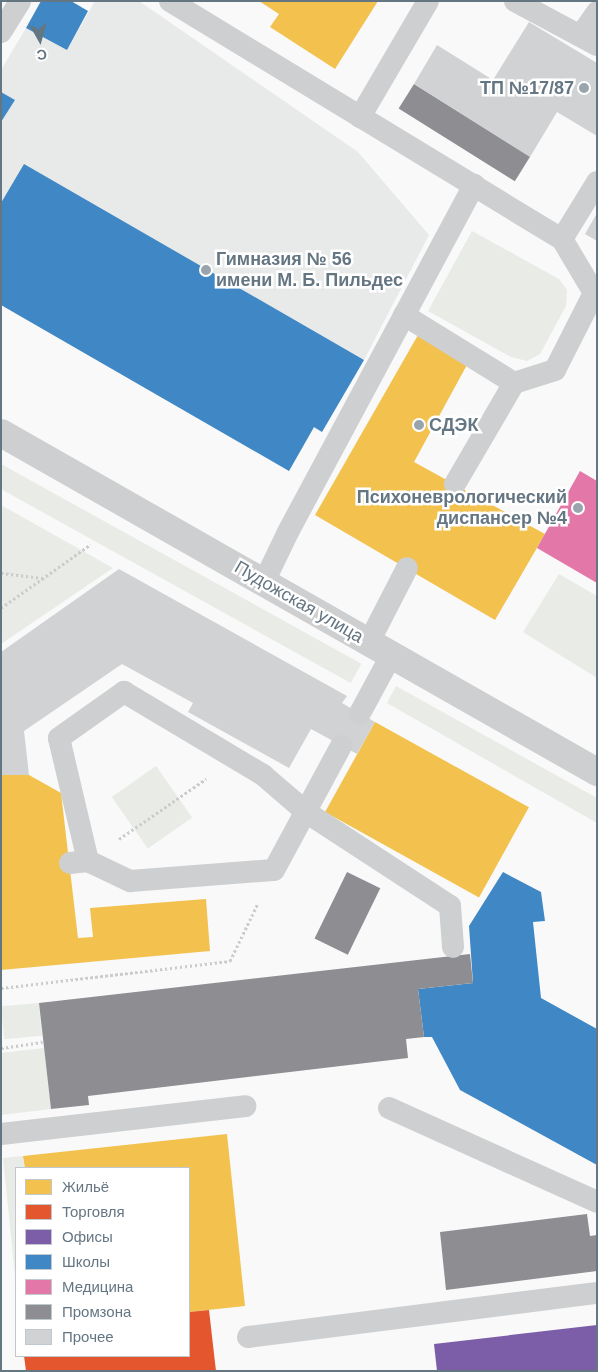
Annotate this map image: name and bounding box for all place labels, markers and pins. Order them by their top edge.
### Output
place label: ТП №17/87 [480,77,574,99]
marker: ТП №17/87 [578,82,590,94]
place label: Гимназия № 56 имени М. Б. Пильдес [216,249,403,292]
marker: Гимназия № 56 имени М. Б. Пильдес [200,264,212,276]
place label: СДЭК [429,414,478,436]
marker: СДЭК [413,419,425,431]
place label: Психоневрологический диспансер №4 [357,487,567,530]
marker: Психоневрологический диспансер №4 [571,501,585,515]

